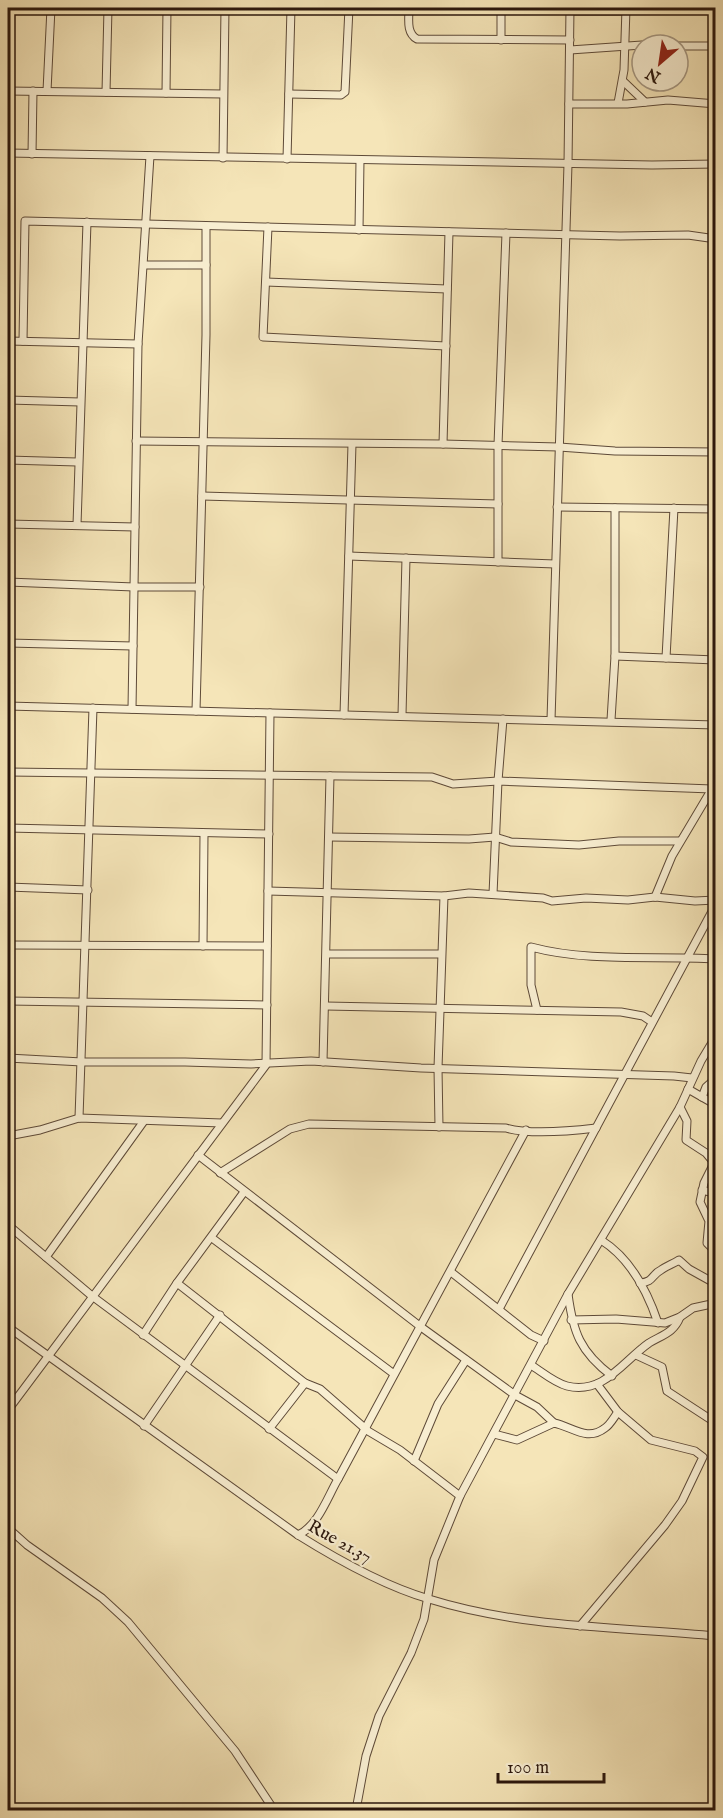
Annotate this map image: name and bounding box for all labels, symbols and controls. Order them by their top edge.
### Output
north arrow [630,33,690,93]
text: N [643,62,665,87]
street label: Rue 21.37 [303,1515,375,1569]
scale bar [498,1746,604,1784]
text: 100 m [507,1757,549,1780]

